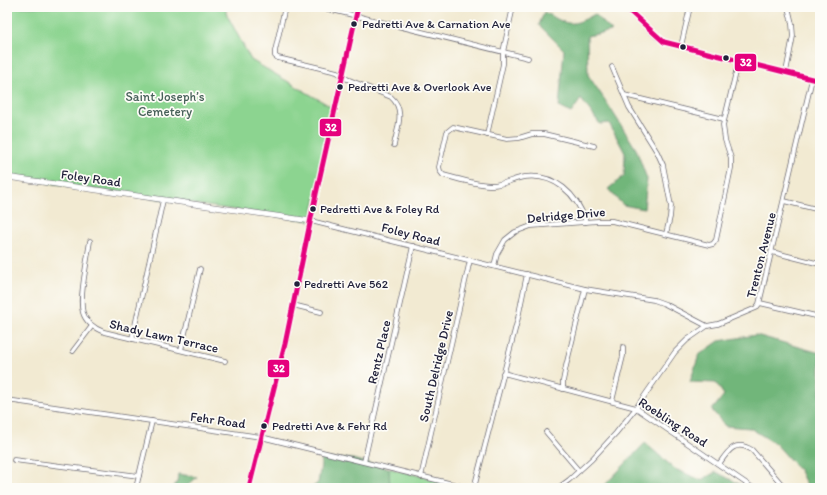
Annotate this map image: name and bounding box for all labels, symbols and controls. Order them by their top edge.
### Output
place label: Pedretti Ave & Carnation Ave [362,17,511,31]
marker: Pedretti Ave & Carnation Ave [349,19,359,29]
unlabelled marker [678,42,688,52]
unlabelled marker [721,53,731,63]
line badge: 32 [734,53,757,72]
text: 32 [740,56,752,69]
place label: Pedretti Ave & Overlook Ave [348,80,492,94]
marker: Pedretti Ave & Overlook Ave [335,82,345,92]
park label: Saint Joseph’s Cemetery [125,89,205,119]
line badge: 32 [319,118,342,137]
text: 32 [325,121,337,134]
street label: Foley Road [60,166,122,190]
place label: Pedretti Ave & Foley Rd [320,202,440,216]
marker: Pedretti Ave & Foley Rd [308,204,318,214]
street label: Delridge Drive [526,204,606,226]
street label: Trenton Avenue [743,211,779,299]
street label: Foley Road [380,219,442,249]
place label: Pedretti Ave 562 [304,277,389,291]
marker: Pedretti Ave 562 [292,279,302,289]
street label: South Delridge Drive [416,309,456,423]
street label: Shady Lawn Terrace [108,316,220,356]
street label: Rentz Place [364,319,394,385]
line badge: 32 [267,359,290,378]
text: 32 [273,362,285,375]
street label: Roebling Road [636,394,710,450]
street label: Fehr Road [189,409,247,431]
place label: Pedretti Ave & Fehr Rd [272,419,387,433]
marker: Pedretti Ave & Fehr Rd [259,421,269,431]

